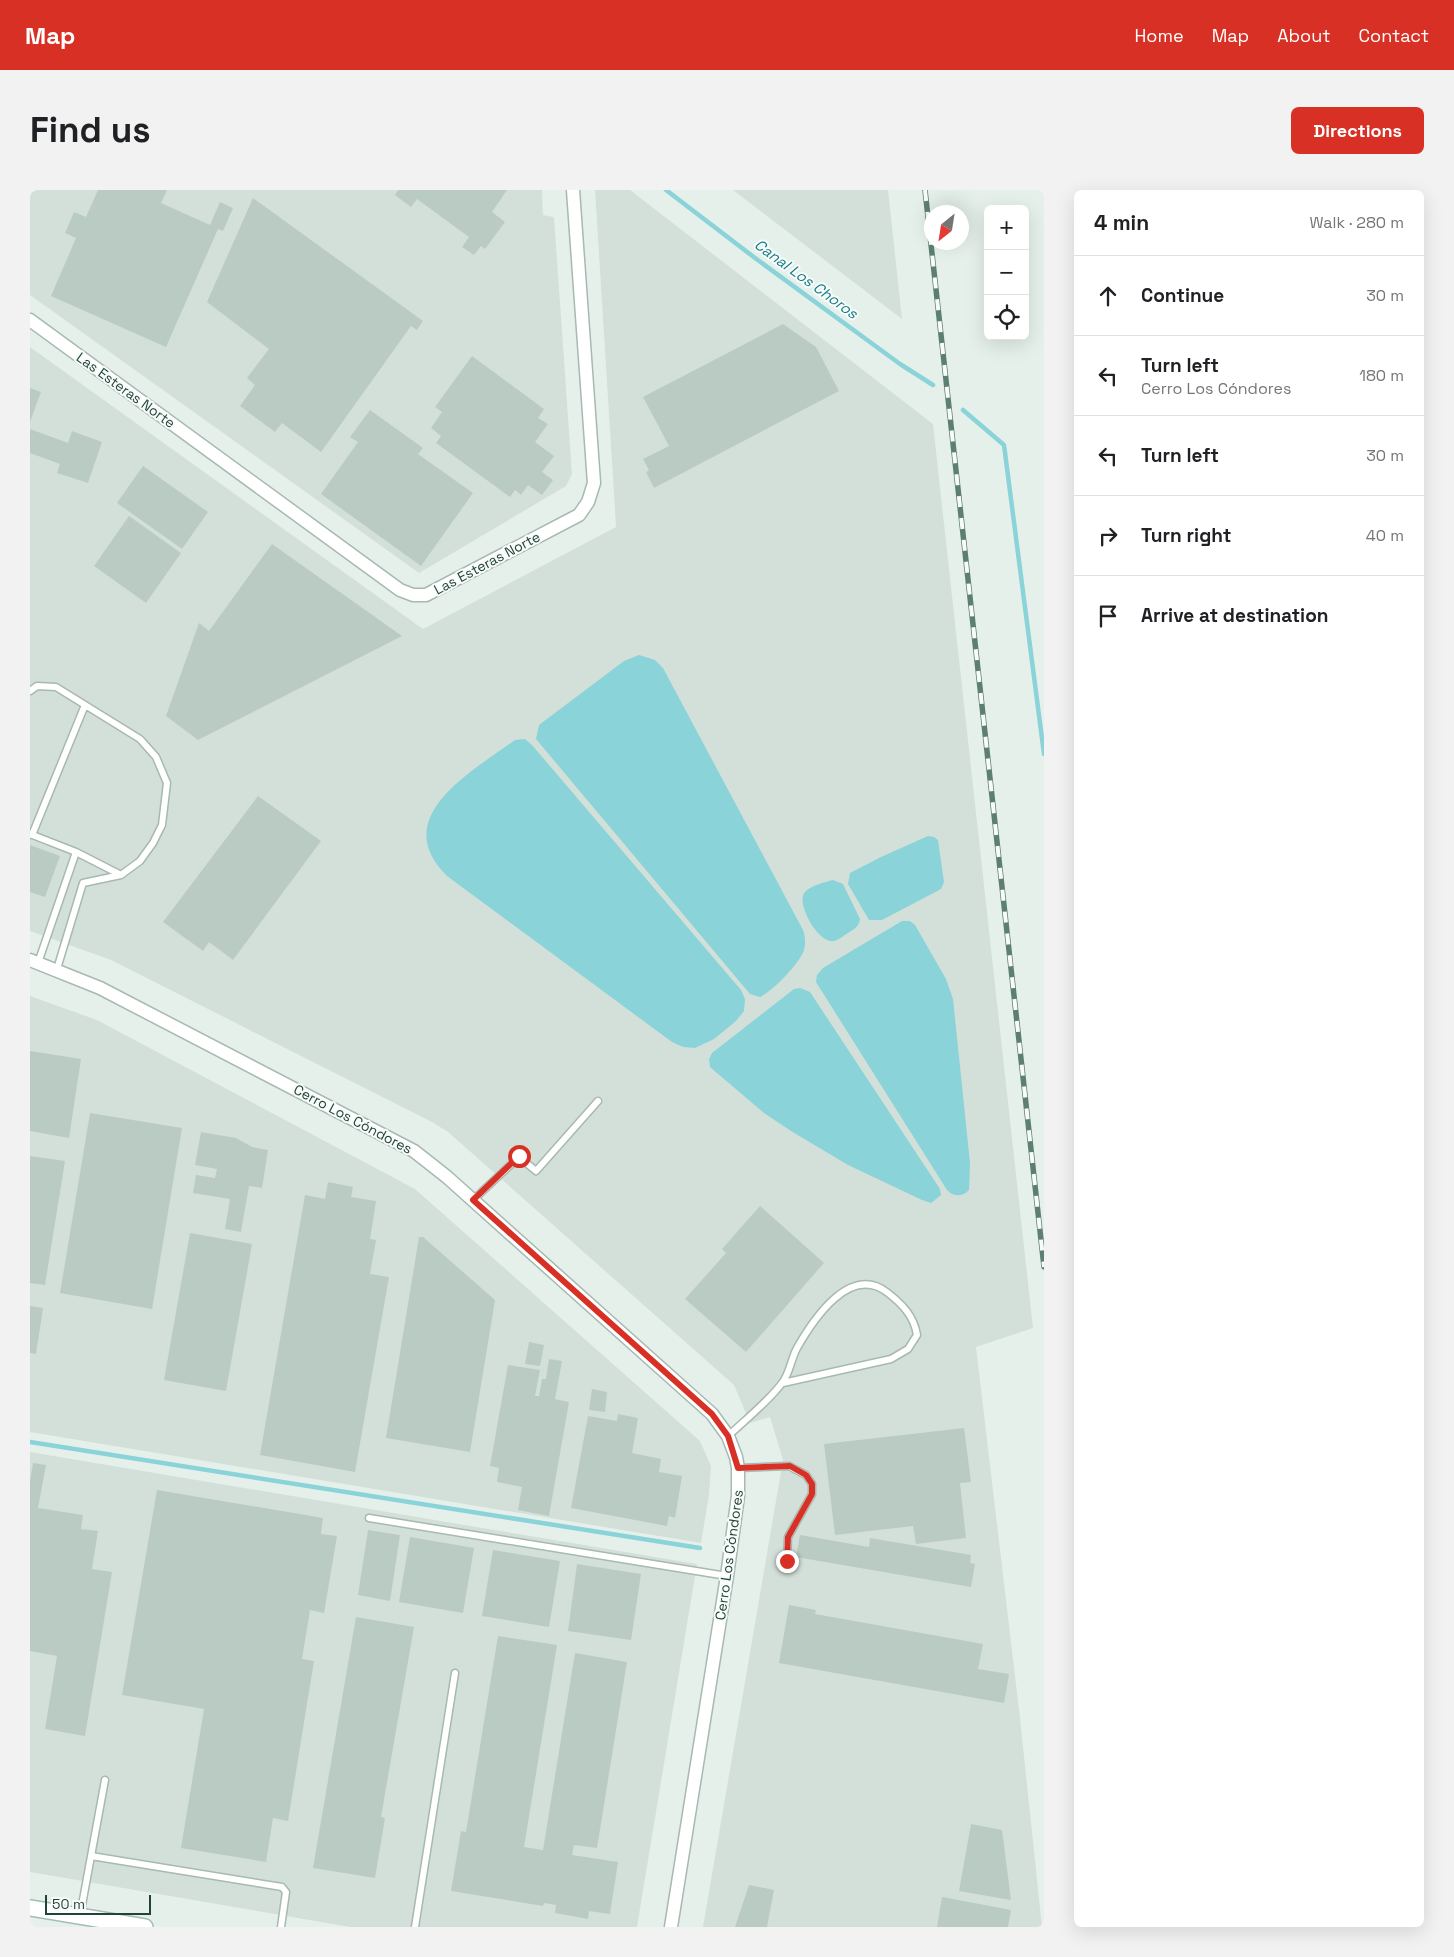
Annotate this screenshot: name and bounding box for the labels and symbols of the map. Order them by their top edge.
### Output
north arrow [924,205,969,250]
water label: Canal Los Choros [751,235,863,323]
street label: Las Esteras Norte [73,348,179,432]
street label: Las Esteras Norte [431,527,543,599]
street label: Cerro Los Cóndores [291,1080,415,1158]
route start [508,1145,531,1168]
street label: Cerro Los Cóndores [711,1489,747,1621]
route end [776,1550,799,1573]
scale bar [45,1892,151,1915]

